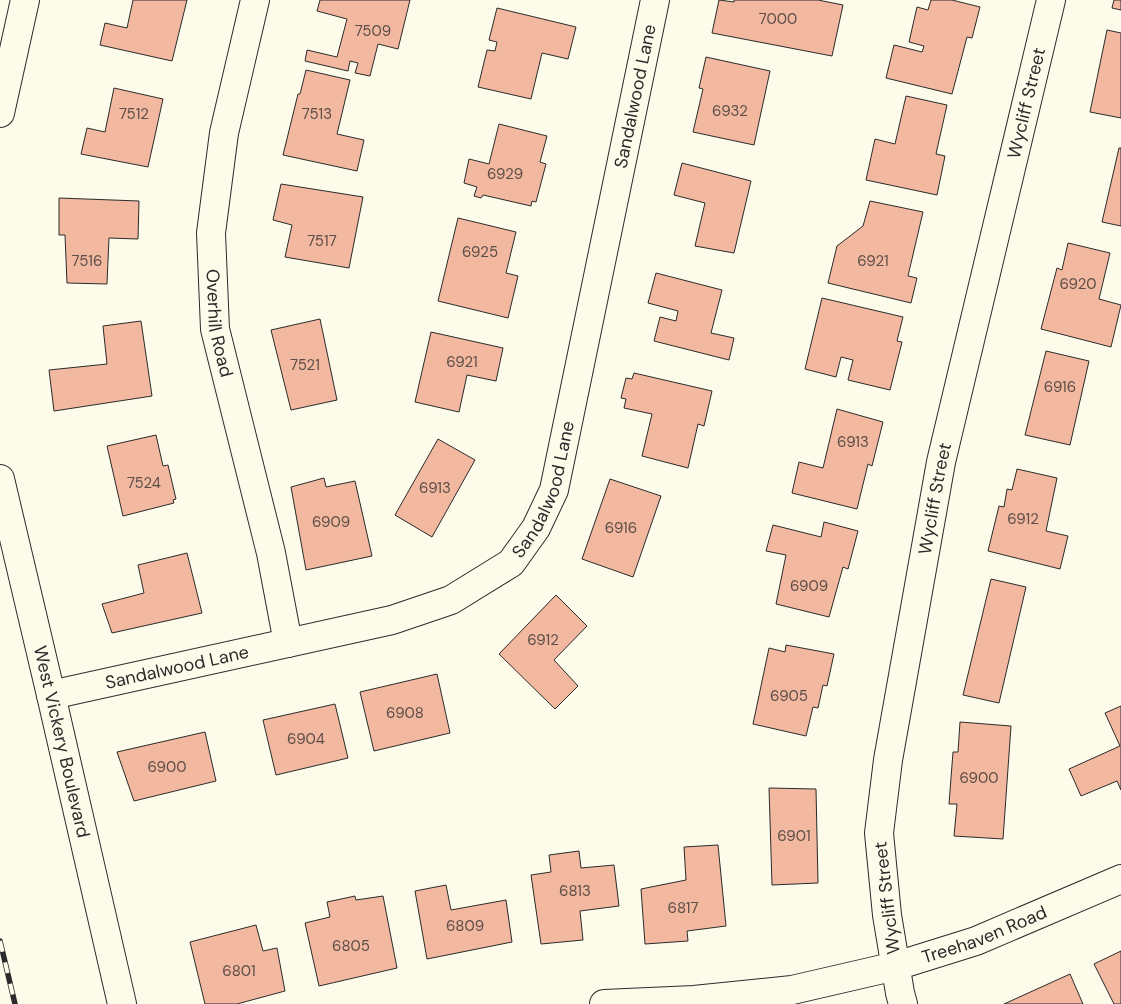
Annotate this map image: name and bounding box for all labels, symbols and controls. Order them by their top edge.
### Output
house number: 7000 [759,9,797,29]
house number: 7509 [355,21,391,41]
street label: Sandalwood Lane [609,22,662,170]
street label: Wycliff Street [1002,45,1051,161]
house number: 6932 [712,101,748,121]
house number: 7512 [119,104,149,124]
house number: 7513 [302,104,332,124]
house number: 6929 [487,164,523,184]
house number: 7517 [307,231,337,251]
house number: 6925 [462,242,498,262]
house number: 7516 [72,251,102,271]
house number: 6921 [857,251,889,271]
street label: Overhill Road [201,268,239,380]
house number: 6920 [1059,274,1097,294]
house number: 6921 [446,352,478,372]
house number: 7521 [290,355,320,375]
house number: 6916 [1044,377,1076,397]
street label: Sandalwood Lane [506,419,580,563]
house number: 6913 [837,432,869,452]
street label: Wycliff Street [913,440,957,556]
house number: 7524 [127,473,161,493]
house number: 6913 [419,478,451,498]
house number: 6912 [1007,509,1039,529]
house number: 6909 [312,512,350,532]
house number: 6916 [605,518,637,538]
house number: 6909 [790,576,828,596]
house number: 6912 [527,630,559,650]
street label: Sandalwood Lane [103,640,251,695]
street label: West Vickery Boulevard [28,643,95,840]
house number: 6905 [770,686,808,706]
house number: 6908 [386,703,424,723]
house number: 6904 [287,729,325,749]
house number: 6900 [147,757,187,777]
house number: 6900 [959,768,999,788]
house number: 6901 [777,826,811,846]
street label: Wycliff Street [868,840,906,956]
house number: 6813 [559,881,591,901]
house number: 6817 [668,898,698,918]
street label: Treehaven Road [919,900,1050,969]
house number: 6809 [446,916,484,936]
house number: 6805 [332,936,370,956]
house number: 6801 [222,961,256,981]

